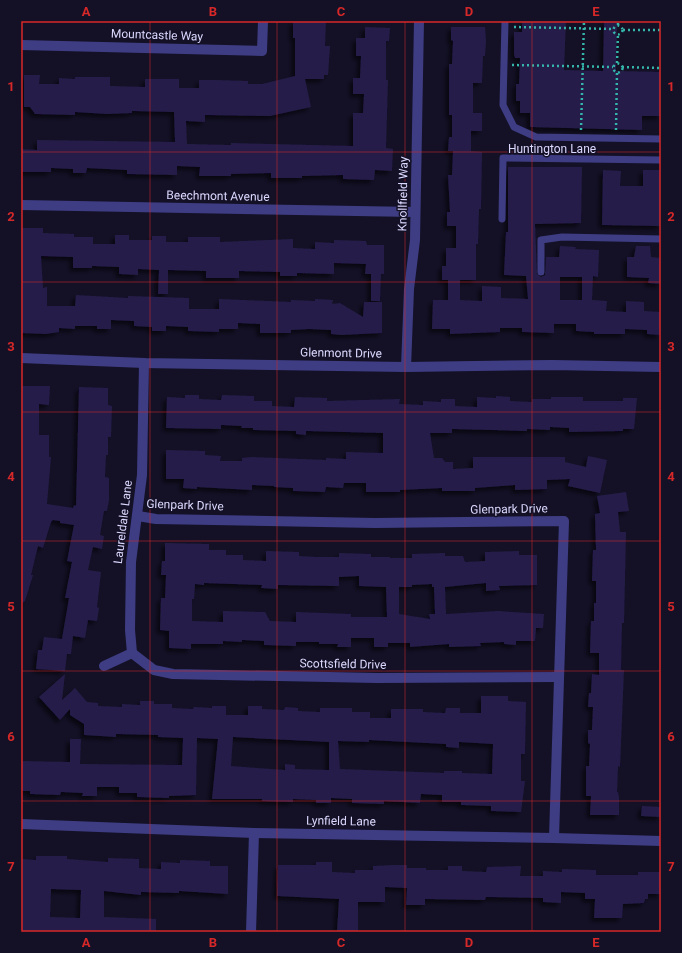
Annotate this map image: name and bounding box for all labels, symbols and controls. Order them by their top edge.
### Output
text: A [82,4,91,19]
text: B [209,4,217,19]
text: C [337,4,346,19]
text: D [465,4,473,19]
text: E [592,4,600,19]
street label: Mountcastle Way [111,26,204,44]
text: 1 [7,79,15,94]
text: 1 [667,79,675,94]
street label: Huntington Lane [508,142,596,156]
street label: Knollfield Way [395,156,411,232]
street label: Beechmont Avenue [166,188,270,204]
text: 2 [7,209,15,224]
text: 2 [667,209,675,224]
text: 3 [7,339,15,354]
text: 3 [667,339,675,354]
street label: Glenmont Drive [300,345,382,361]
text: 4 [7,469,15,484]
text: 4 [667,469,675,484]
street label: Laureldale Lane [111,479,135,565]
street label: Glenpark Drive [146,497,224,513]
street label: Glenpark Drive [470,501,548,517]
text: 5 [7,599,15,614]
text: 5 [667,599,675,614]
street label: Scottsfield Drive [299,656,387,672]
text: 6 [7,729,15,744]
text: 6 [667,729,675,744]
street label: Lynfield Lane [306,813,376,829]
text: 7 [7,859,15,874]
text: 7 [667,859,675,874]
text: A [82,935,91,950]
text: B [209,935,217,950]
text: C [337,935,346,950]
text: D [465,935,473,950]
text: E [592,935,600,950]

